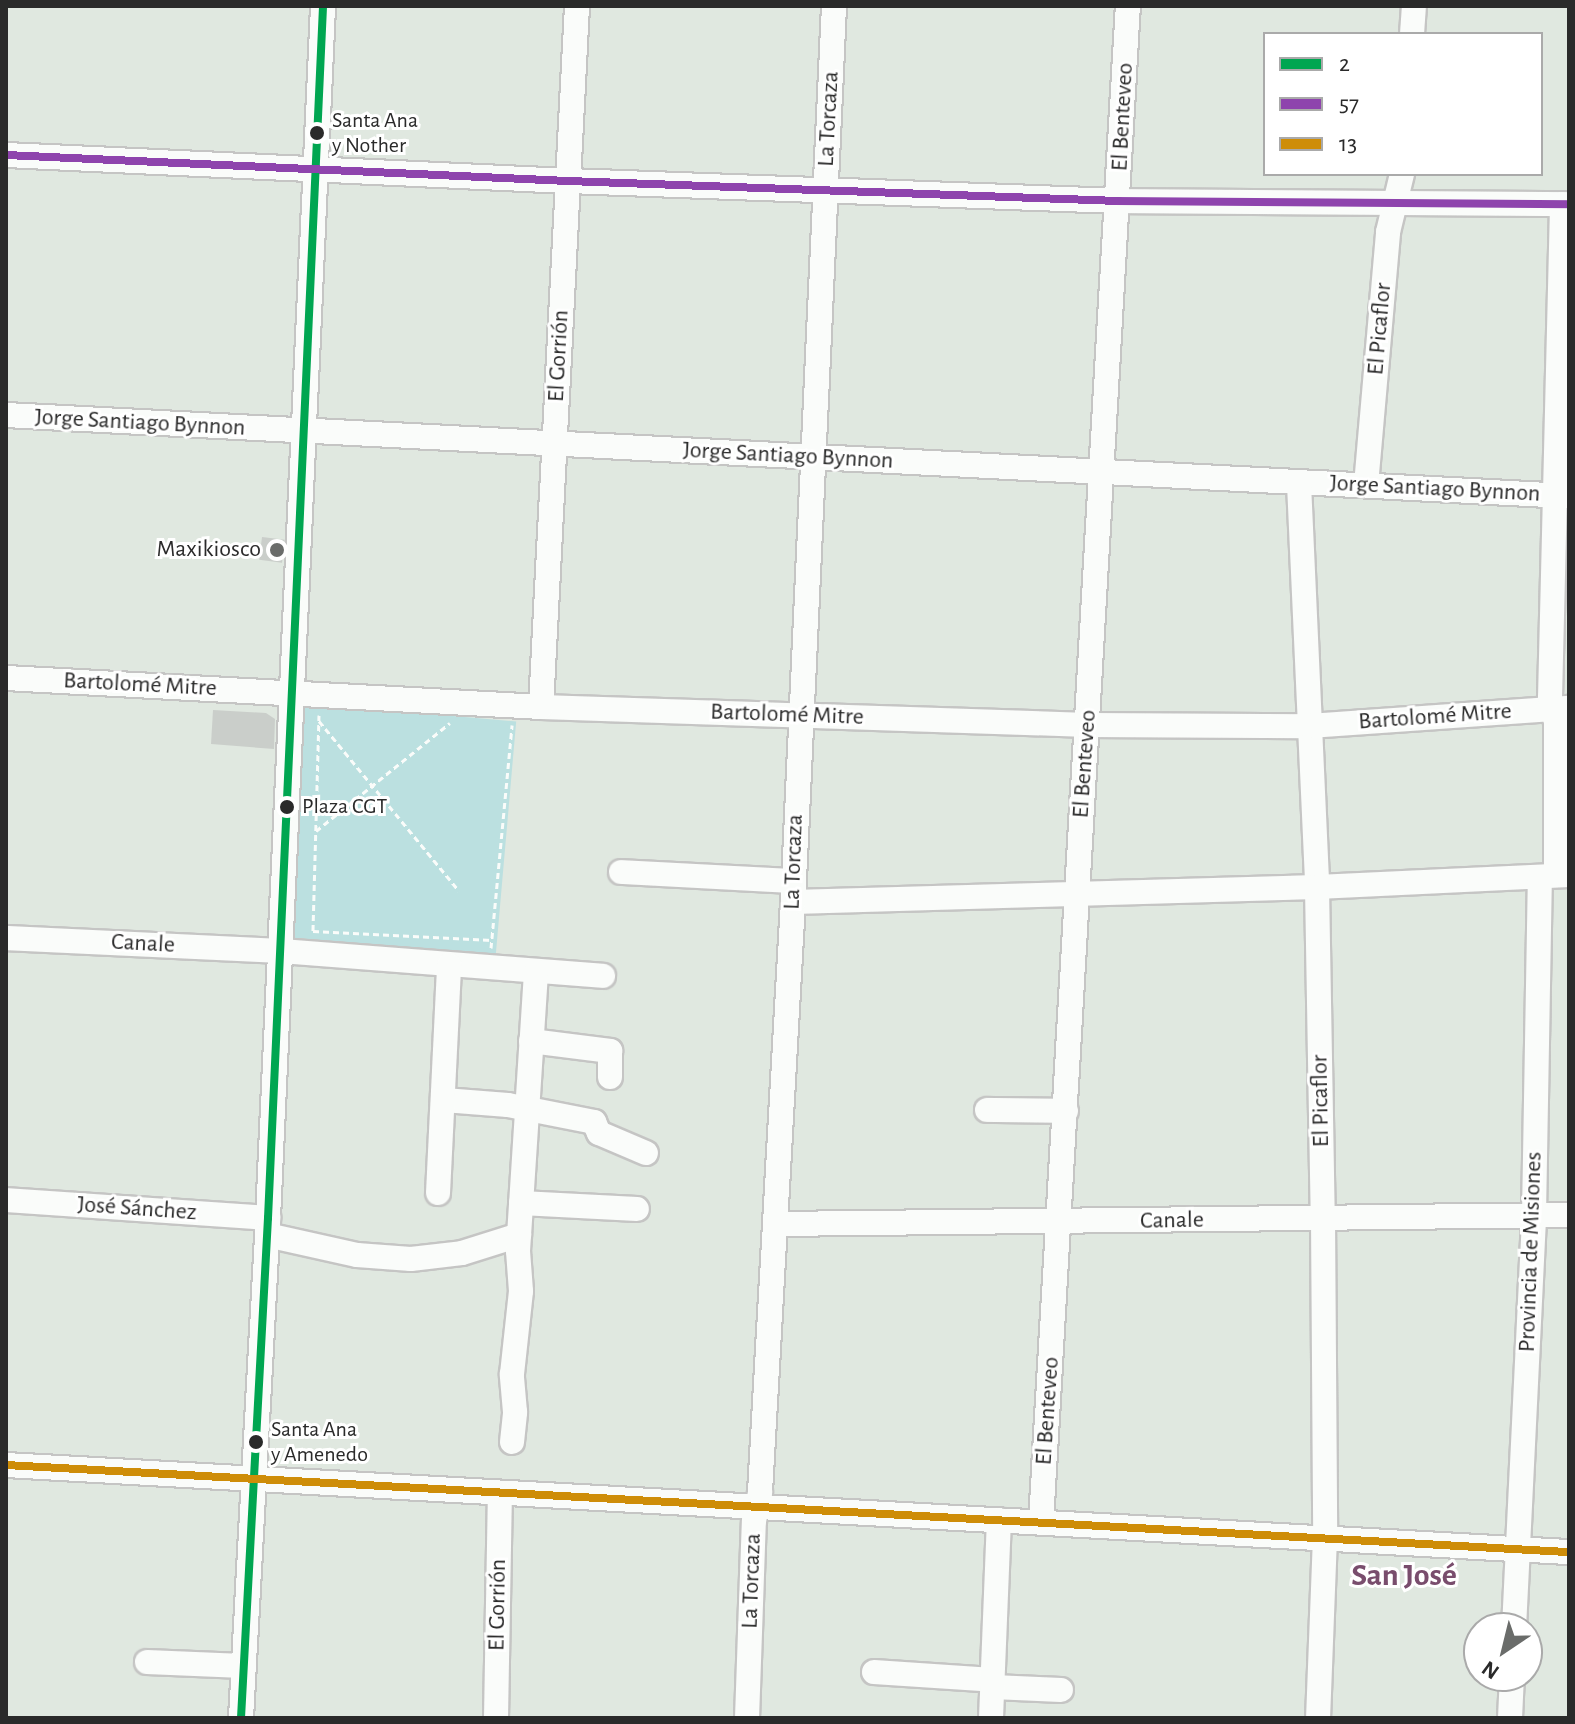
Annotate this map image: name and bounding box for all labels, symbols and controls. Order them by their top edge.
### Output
legend [1263,32,1543,176]
text: 2 [1339,52,1350,76]
street label: El Benteveo [1106,62,1140,172]
street label: La Torcaza [812,71,846,167]
text: 57 [1339,92,1359,116]
place label: Santa Ana y Nother [332,107,418,158]
marker: Santa Ana y Nother [309,125,325,141]
text: 13 [1339,132,1357,156]
street label: El Picaflor [1362,282,1398,376]
street label: El Gorrión [542,309,576,403]
street label: Jorge Santiago Bynnon [34,403,246,443]
street label: Jorge Santiago Bynnon [682,436,894,476]
street label: Jorge Santiago Bynnon [1329,469,1541,509]
place label: Maxikiosco [157,536,261,564]
marker: Maxikiosco [268,541,286,559]
street label: Bartolomé Mitre [63,667,217,703]
street label: Bartolomé Mitre [1357,697,1513,737]
street label: Bartolomé Mitre [710,698,864,732]
street label: El Benteveo [1067,709,1103,819]
place label: Plaza CGT [302,794,387,820]
marker: Plaza CGT [279,799,295,815]
street label: La Torcaza [778,814,810,910]
street label: Canale [110,928,176,960]
street label: El Picaflor [1306,1054,1336,1148]
street label: Provincia de Misiones [1513,1151,1549,1353]
street label: José Sánchez [76,1190,198,1228]
street label: Canale [1140,1206,1204,1236]
street label: El Benteveo [1030,1356,1066,1466]
place label: Santa Ana y Amenedo [271,1416,368,1468]
marker: Santa Ana y Amenedo [248,1434,264,1450]
street label: La Torcaza [736,1533,768,1629]
district label: San José [1351,1556,1457,1594]
street label: El Gorrión [483,1559,513,1651]
north arrow [1463,1612,1543,1692]
text: N [1478,1657,1503,1683]

